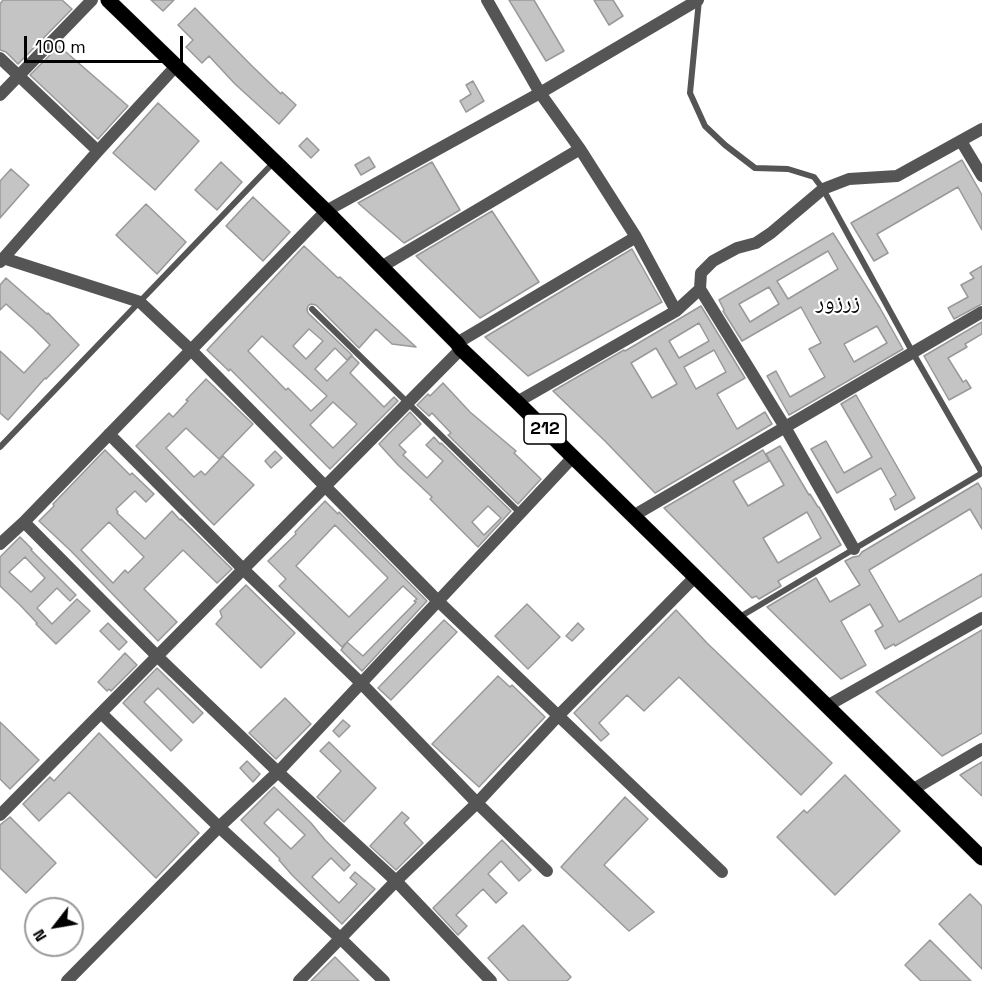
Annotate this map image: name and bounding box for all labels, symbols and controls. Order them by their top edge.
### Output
scale bar [27,24,186,62]
text: 100 m [35,35,86,58]
district label: زرزور [816,290,860,316]
road number: 212 [524,414,566,444]
north arrow [24,897,84,957]
text: N [28,925,52,946]

